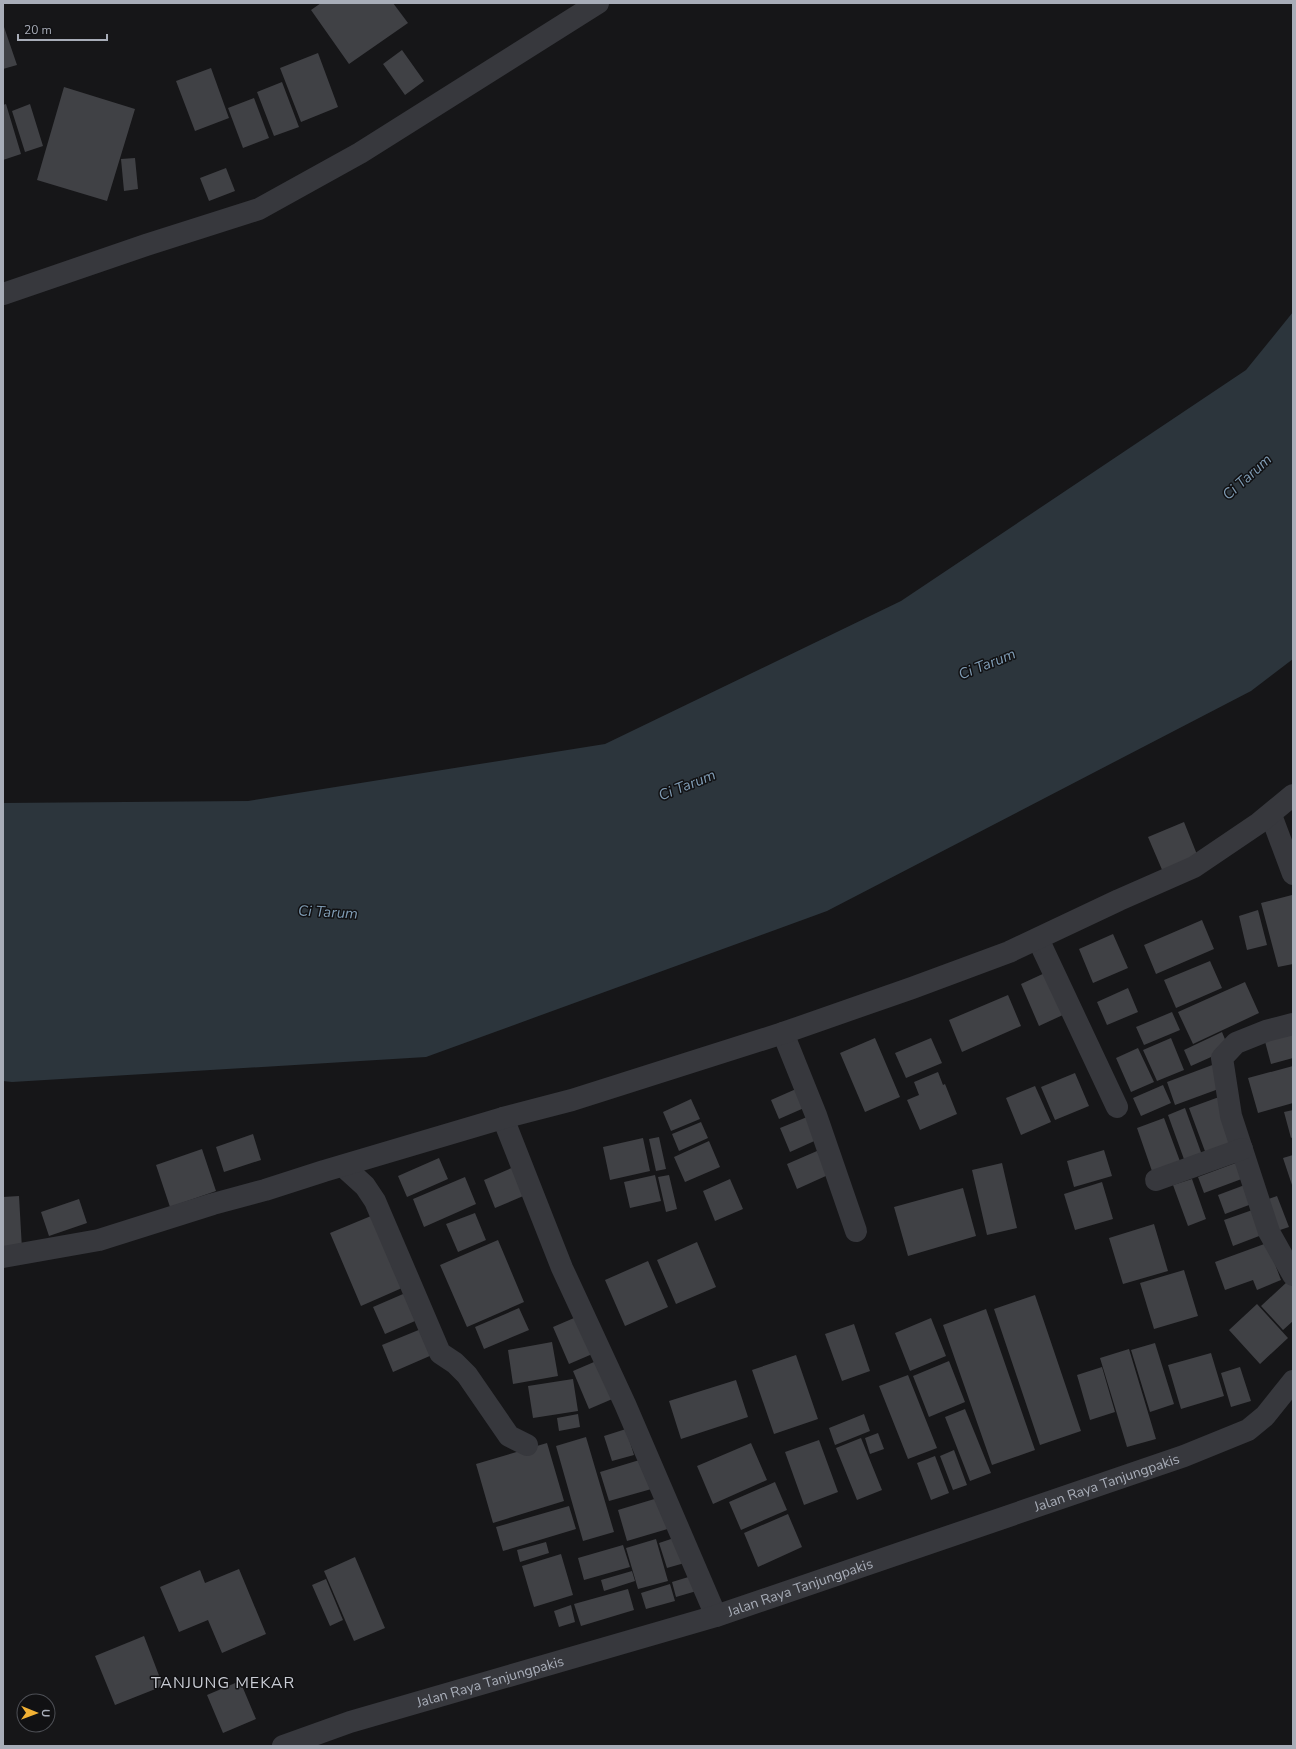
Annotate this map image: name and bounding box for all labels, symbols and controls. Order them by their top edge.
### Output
scale bar [18,16,107,42]
text: 20 m [24,22,52,38]
water label: Ci Tarum [1218,450,1276,504]
water label: Ci Tarum [955,644,1019,684]
water label: Ci Tarum [655,765,719,805]
water label: Ci Tarum [298,900,358,924]
street label: Jalan Raya Tanjungpakis [1030,1449,1182,1516]
street label: Jalan Raya Tanjungpakis [724,1554,876,1621]
street label: Jalan Raya Tanjungpakis [413,1651,566,1712]
district label: TANJUNG MEKAR [151,1672,295,1694]
north arrow [16,1693,56,1733]
text: U [38,1709,53,1717]

